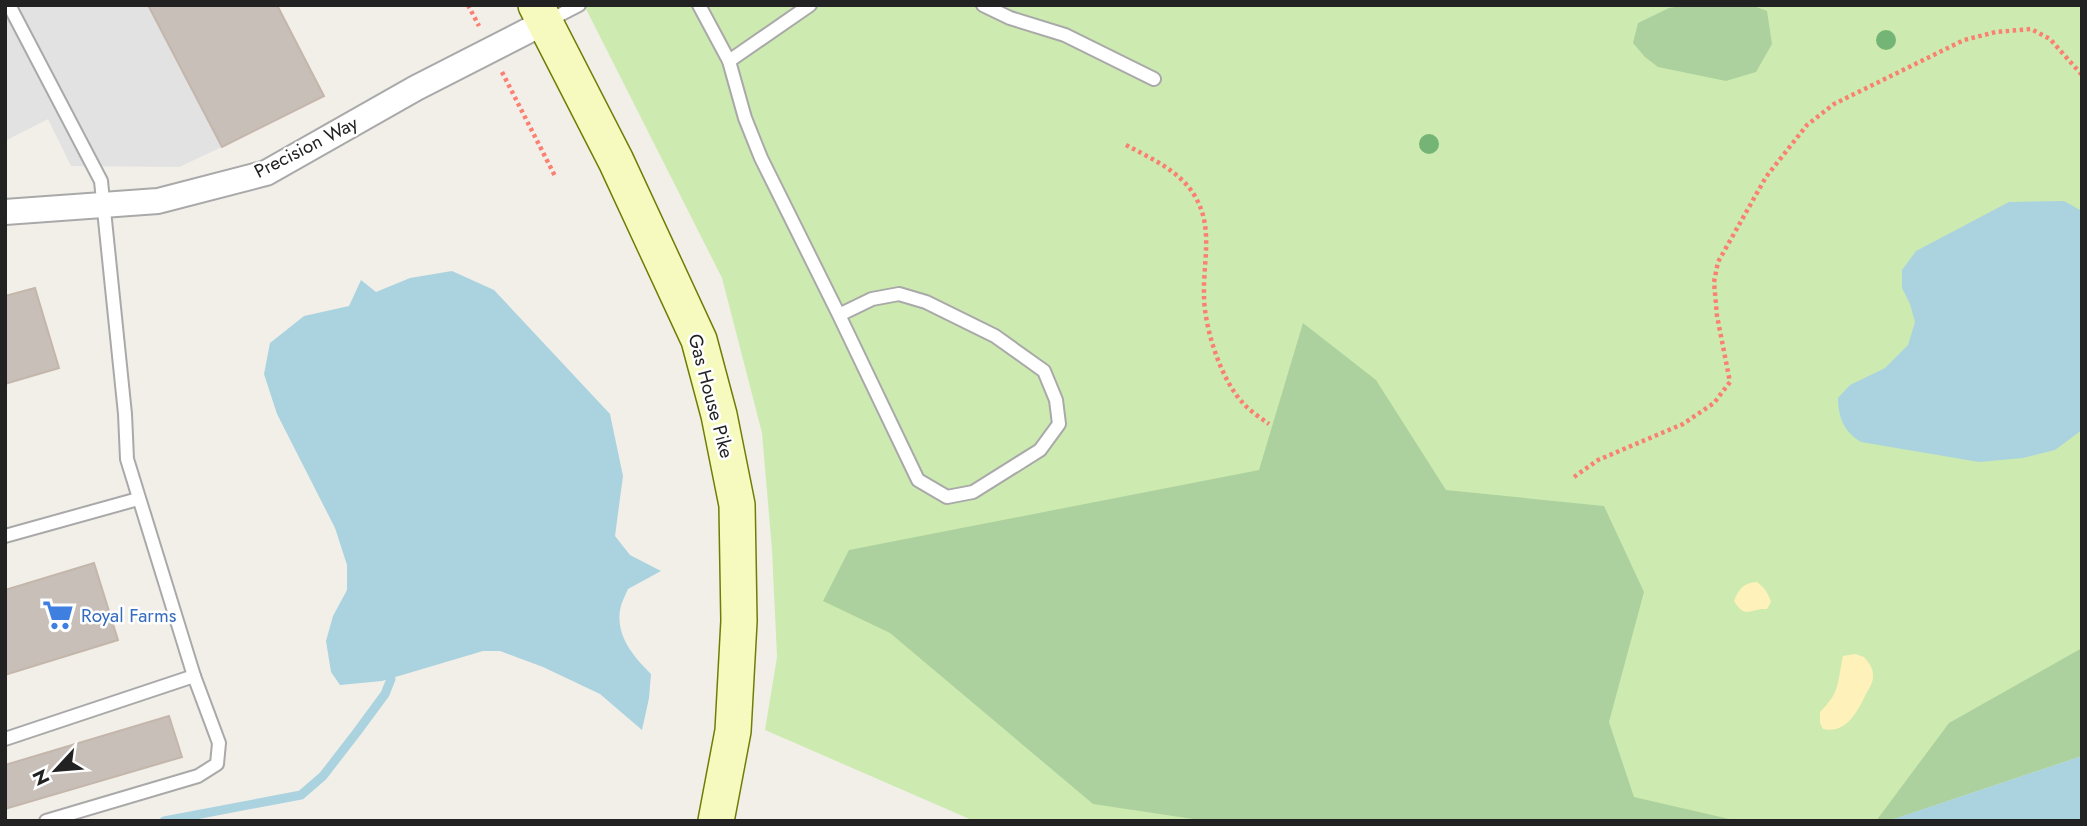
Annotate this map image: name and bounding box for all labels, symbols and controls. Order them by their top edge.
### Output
street label: Precision Way [250,109,363,185]
street label: Gas House Pike [681,331,741,461]
supermarket icon: Royal Farms [41,598,75,632]
place label: Royal Farms [81,602,177,629]
north arrow [21,735,91,805]
text: N [26,765,57,790]

